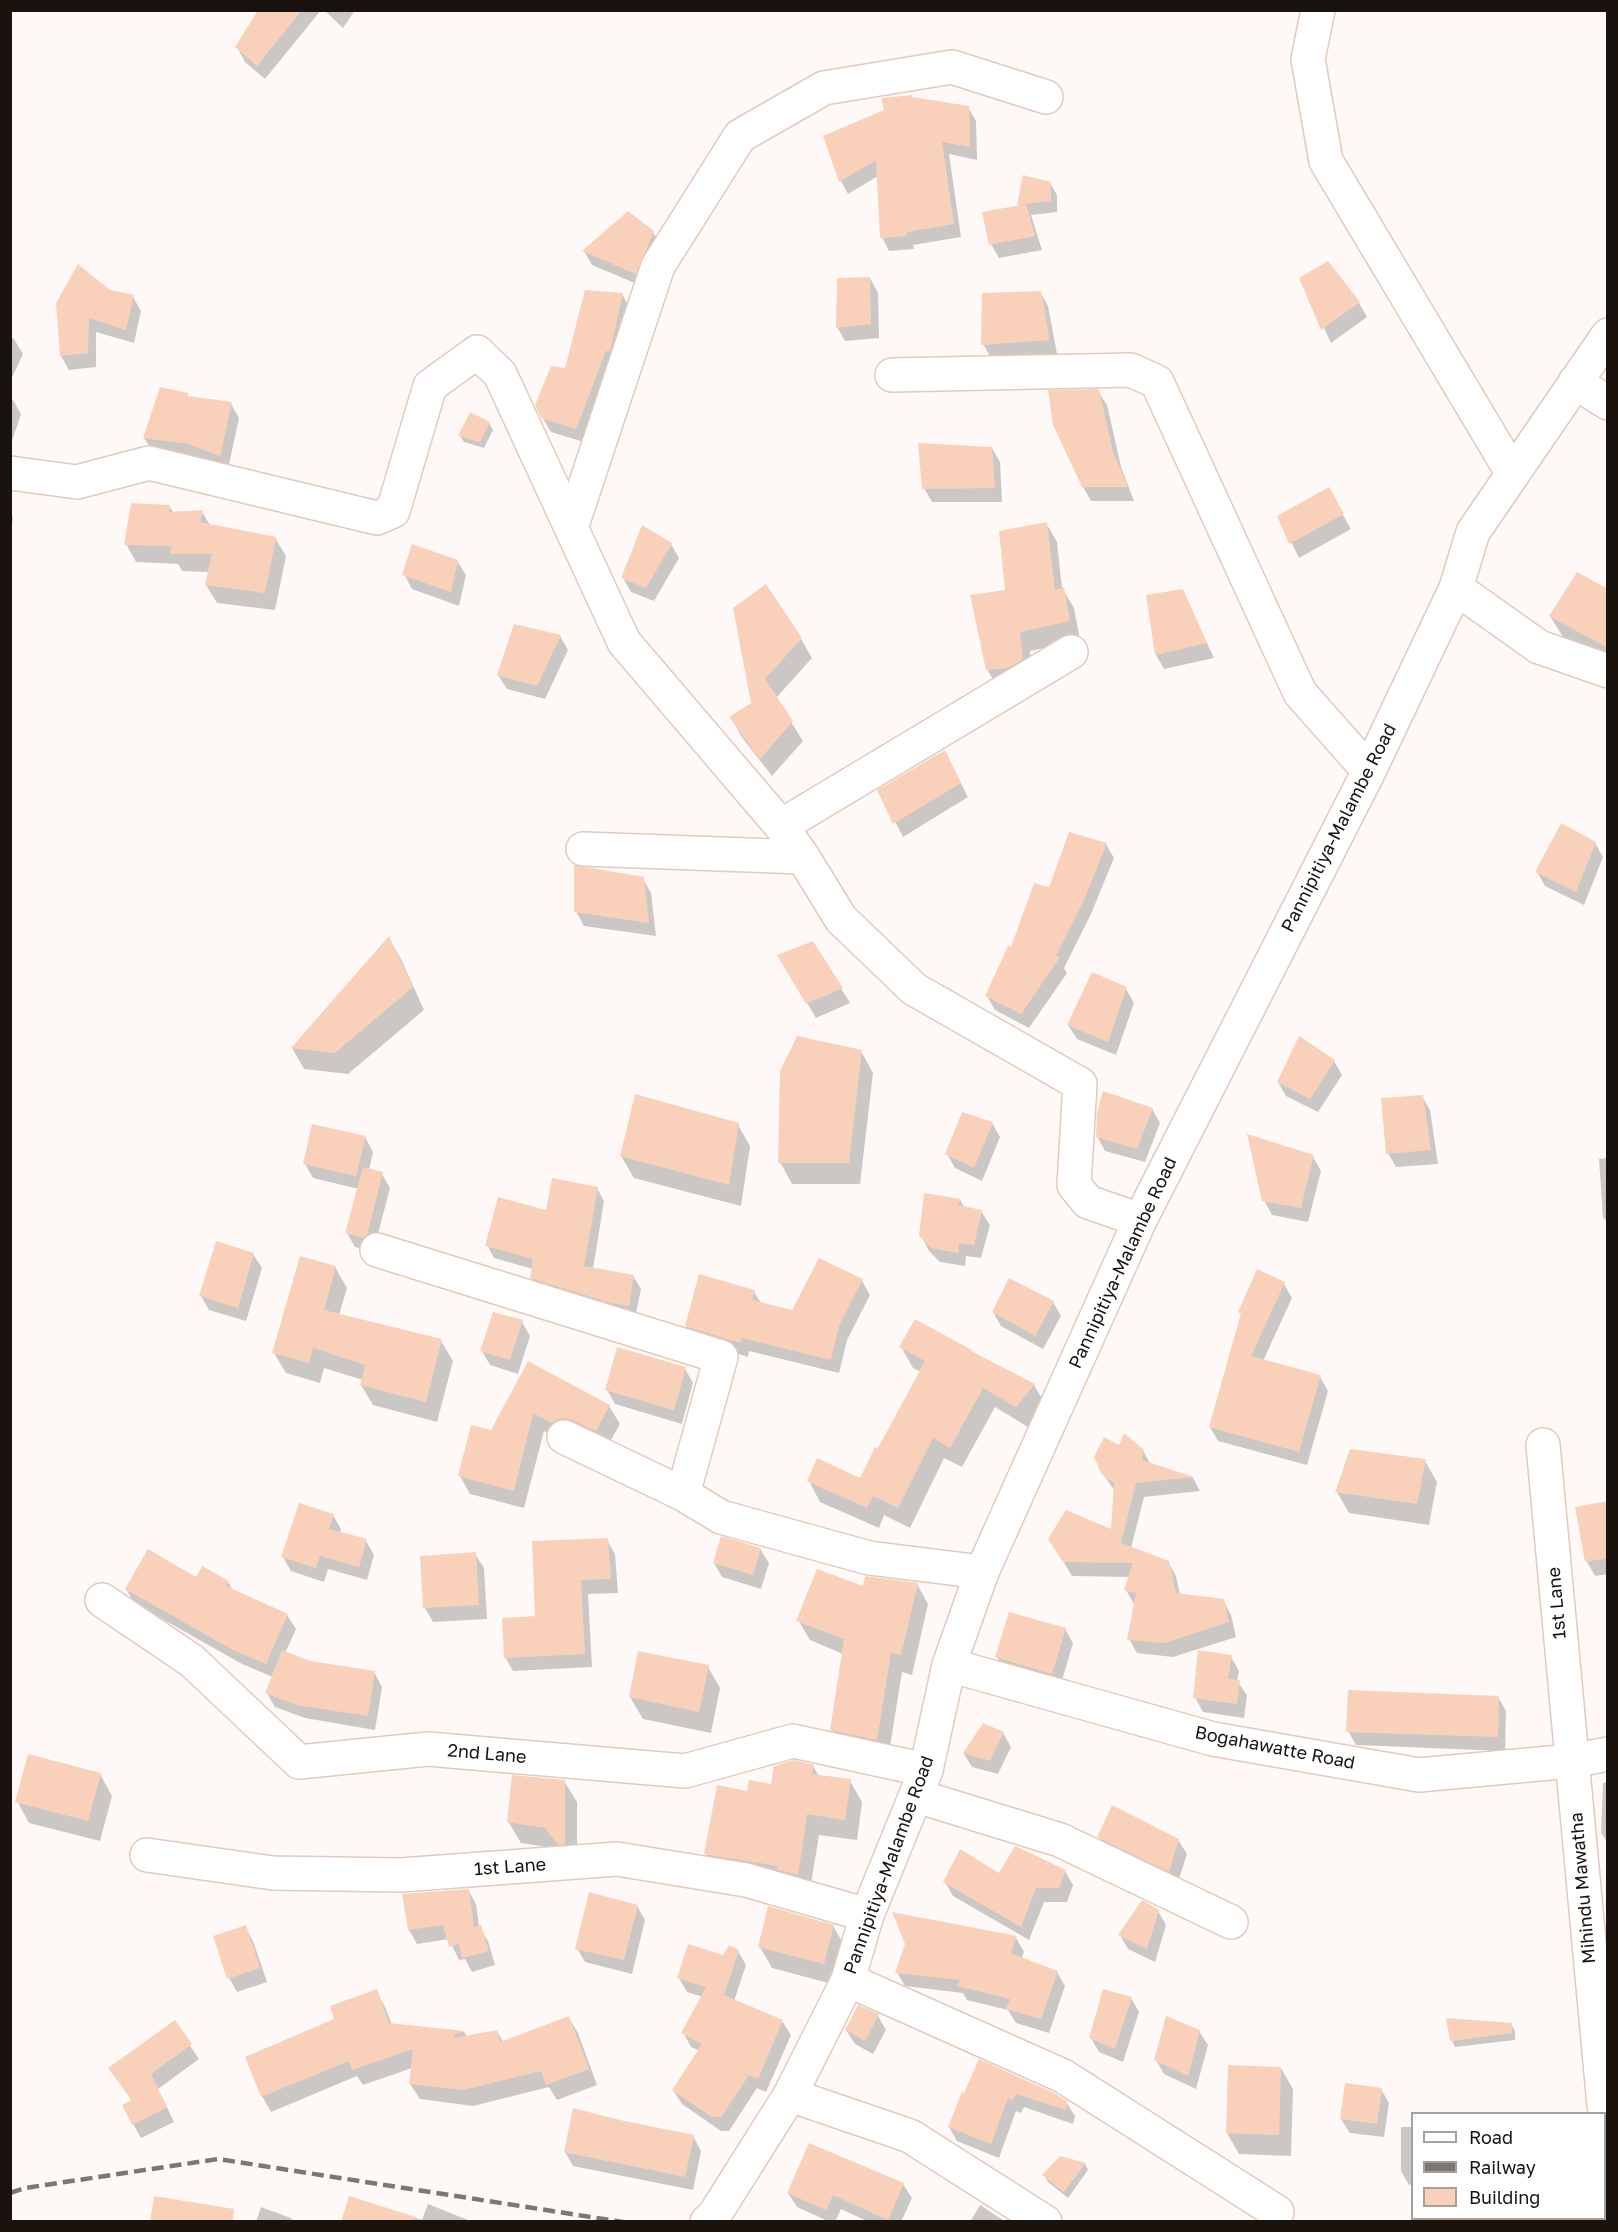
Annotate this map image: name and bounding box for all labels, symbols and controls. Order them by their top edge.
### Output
street label: Pannipitiya-Malambe Road [1277,720,1401,936]
street label: Pannipitiya-Malambe Road [1064,1154,1182,1372]
street label: 1st Lane [1543,1566,1571,1640]
street label: Bogahawatte Road [1193,1722,1357,1774]
street label: 2nd Lane [447,1740,527,1768]
street label: Pannipitiya-Malambe Road [839,1753,939,1977]
street label: Mihindu Mawatha [1566,1811,1600,1965]
street label: 1st Lane [473,1854,547,1880]
legend [1411,2112,1606,2220]
text: Road [1469,2126,1513,2148]
text: Railway [1469,2156,1536,2178]
text: Building [1469,2186,1540,2208]

